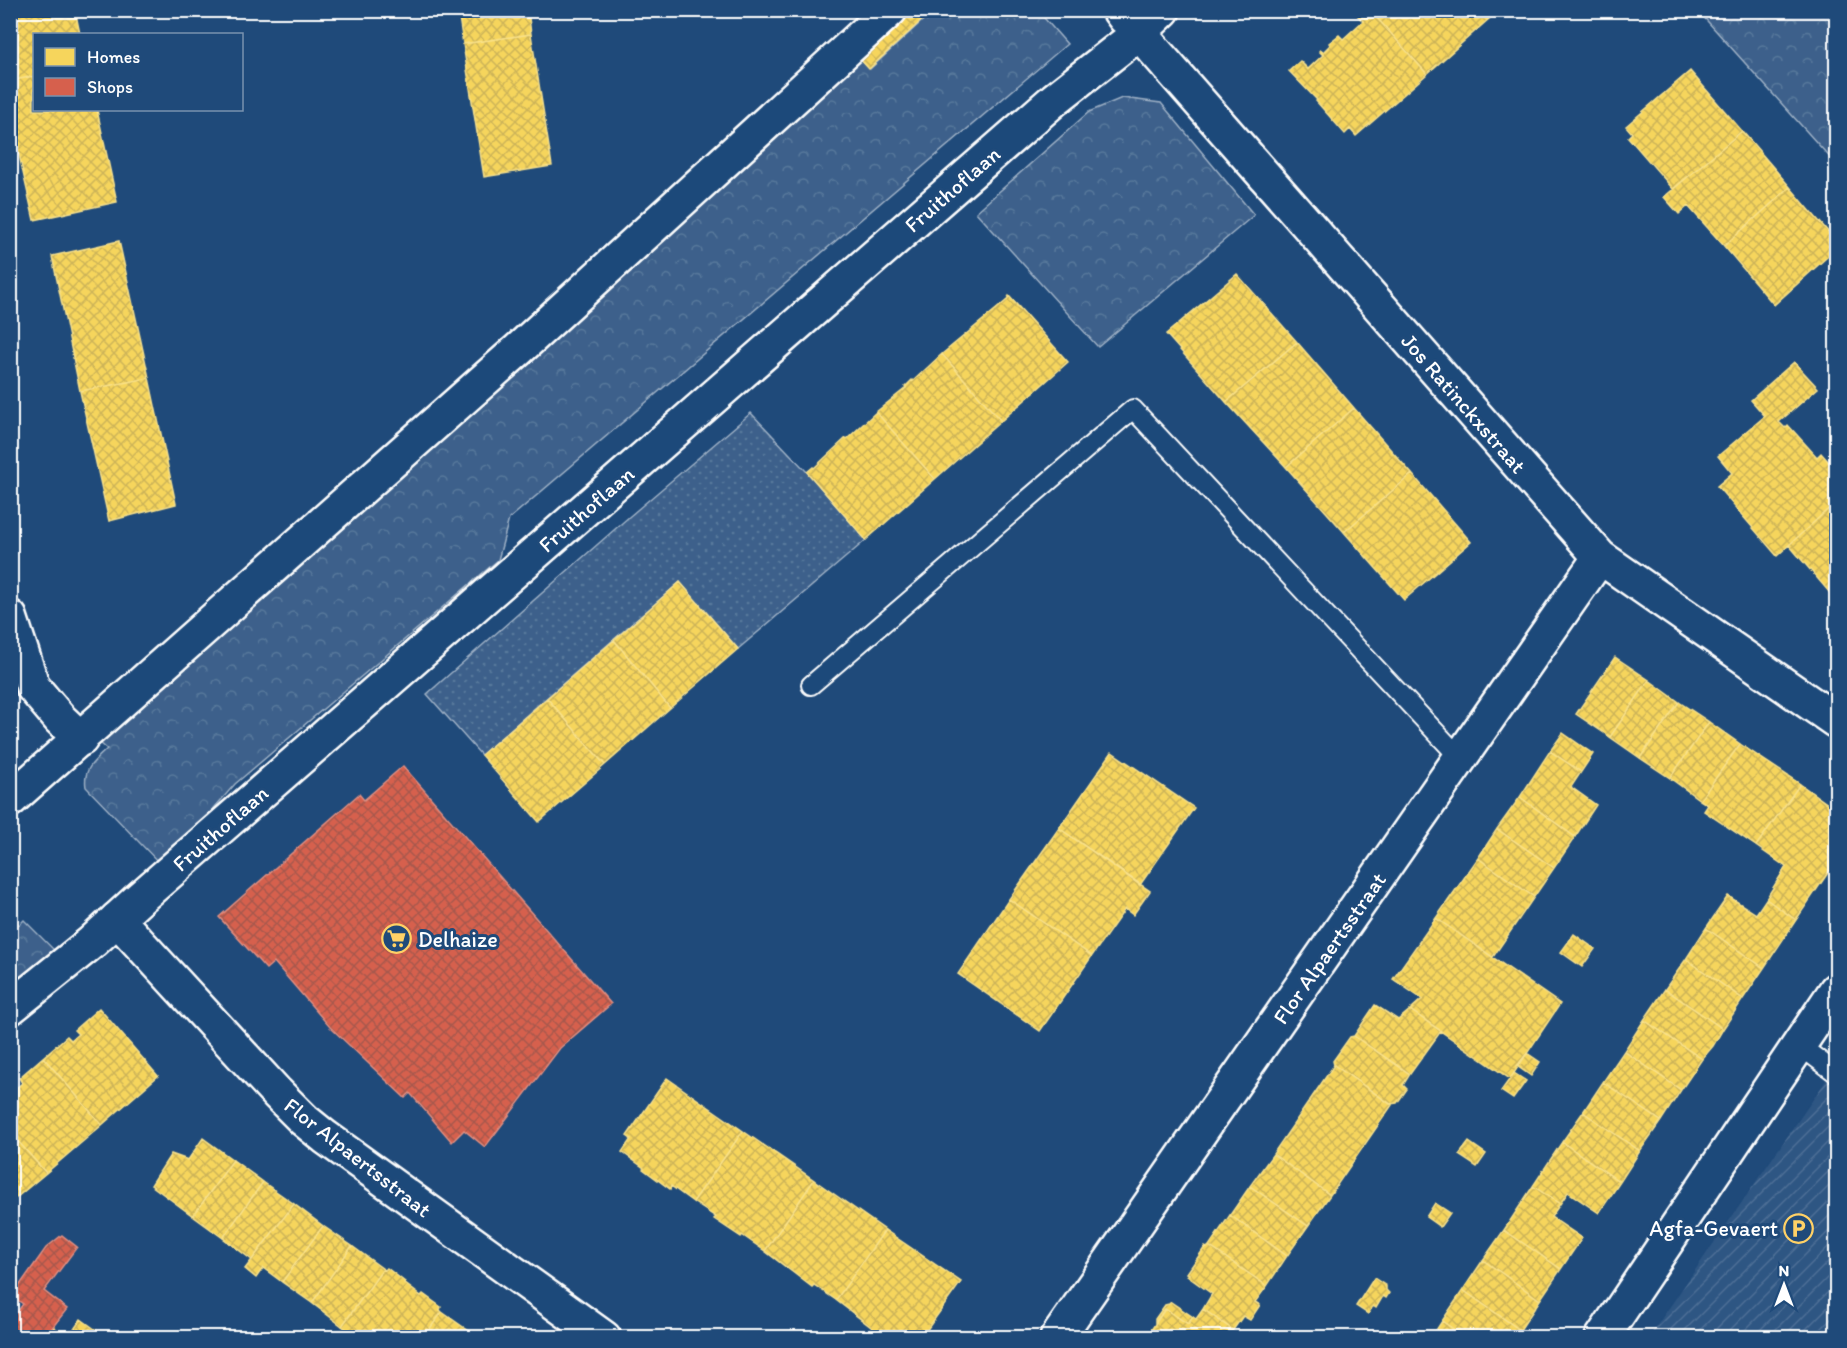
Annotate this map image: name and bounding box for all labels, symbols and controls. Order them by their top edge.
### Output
legend [33,33,243,111]
text: Homes [87,46,140,68]
text: Shops [87,76,133,98]
street label: Fruithoflaan [899,140,1006,238]
street label: Jos Ratinckxstraat [1395,328,1532,479]
street label: Fruithoflaan [533,460,640,558]
street label: Fruithoflaan [167,779,274,877]
street label: Flor Alpaertsstraat [1267,867,1392,1029]
supermarket icon: Delhaize [381,923,413,955]
place label: Delhaize [418,926,498,953]
street label: Flor Alpaertsstraat [279,1092,437,1223]
parking icon: Agfa-Gevaert [1783,1212,1815,1244]
place label: Agfa-Gevaert [1649,1215,1778,1242]
north arrow [1754,1255,1814,1315]
text: N [1779,1261,1789,1280]

